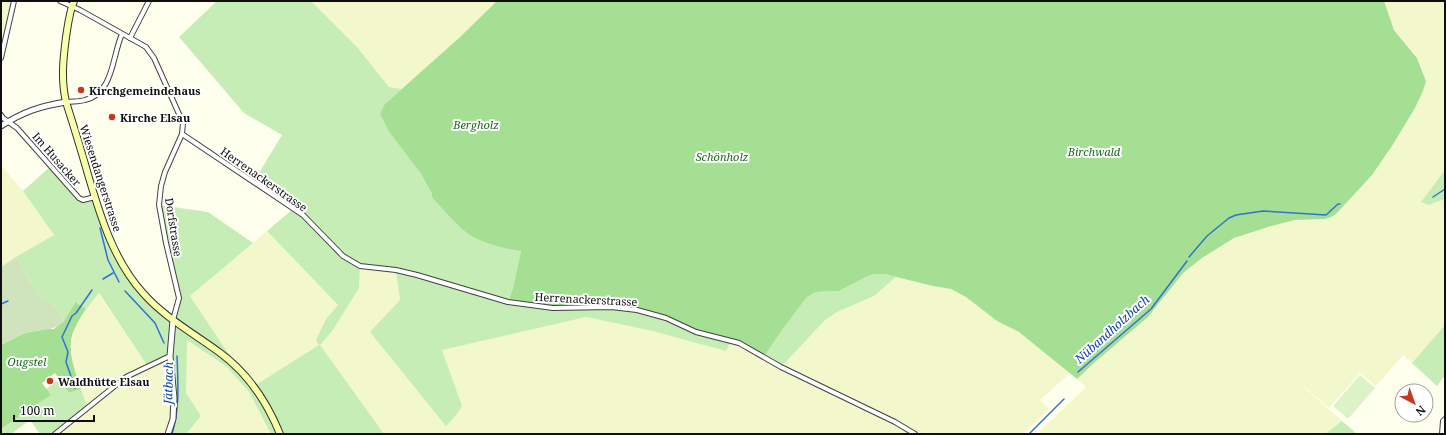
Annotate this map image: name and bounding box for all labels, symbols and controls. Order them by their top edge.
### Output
place label: Kirchgemeindehaus [89,83,201,98]
marker: Kirchgemeindehaus [76,85,86,95]
place label: Kirche Elsau [120,110,191,125]
marker: Kirche Elsau [107,112,117,122]
park label: Bergholz [452,117,499,132]
street label: Wiesendangerstrasse [77,123,125,234]
street label: Im Husacker [29,129,85,190]
street label: Herrenackerstrasse [218,143,310,215]
park label: Birchwald [1067,144,1121,159]
park label: Schönholz [696,149,749,164]
street label: Dorfstrasse [162,196,186,258]
street label: Herrenackerstrasse [534,289,638,309]
water label: Nübandholzbach [1070,291,1153,368]
park label: Ougstel [8,354,47,369]
water label: Jätbach [159,362,177,406]
place label: Waldhütte Elsau [58,374,150,389]
marker: Waldhütte Elsau [45,376,55,386]
north arrow [1394,383,1434,423]
scale bar [14,397,94,423]
text: 100 m [20,402,55,419]
text: N [1412,402,1429,420]

